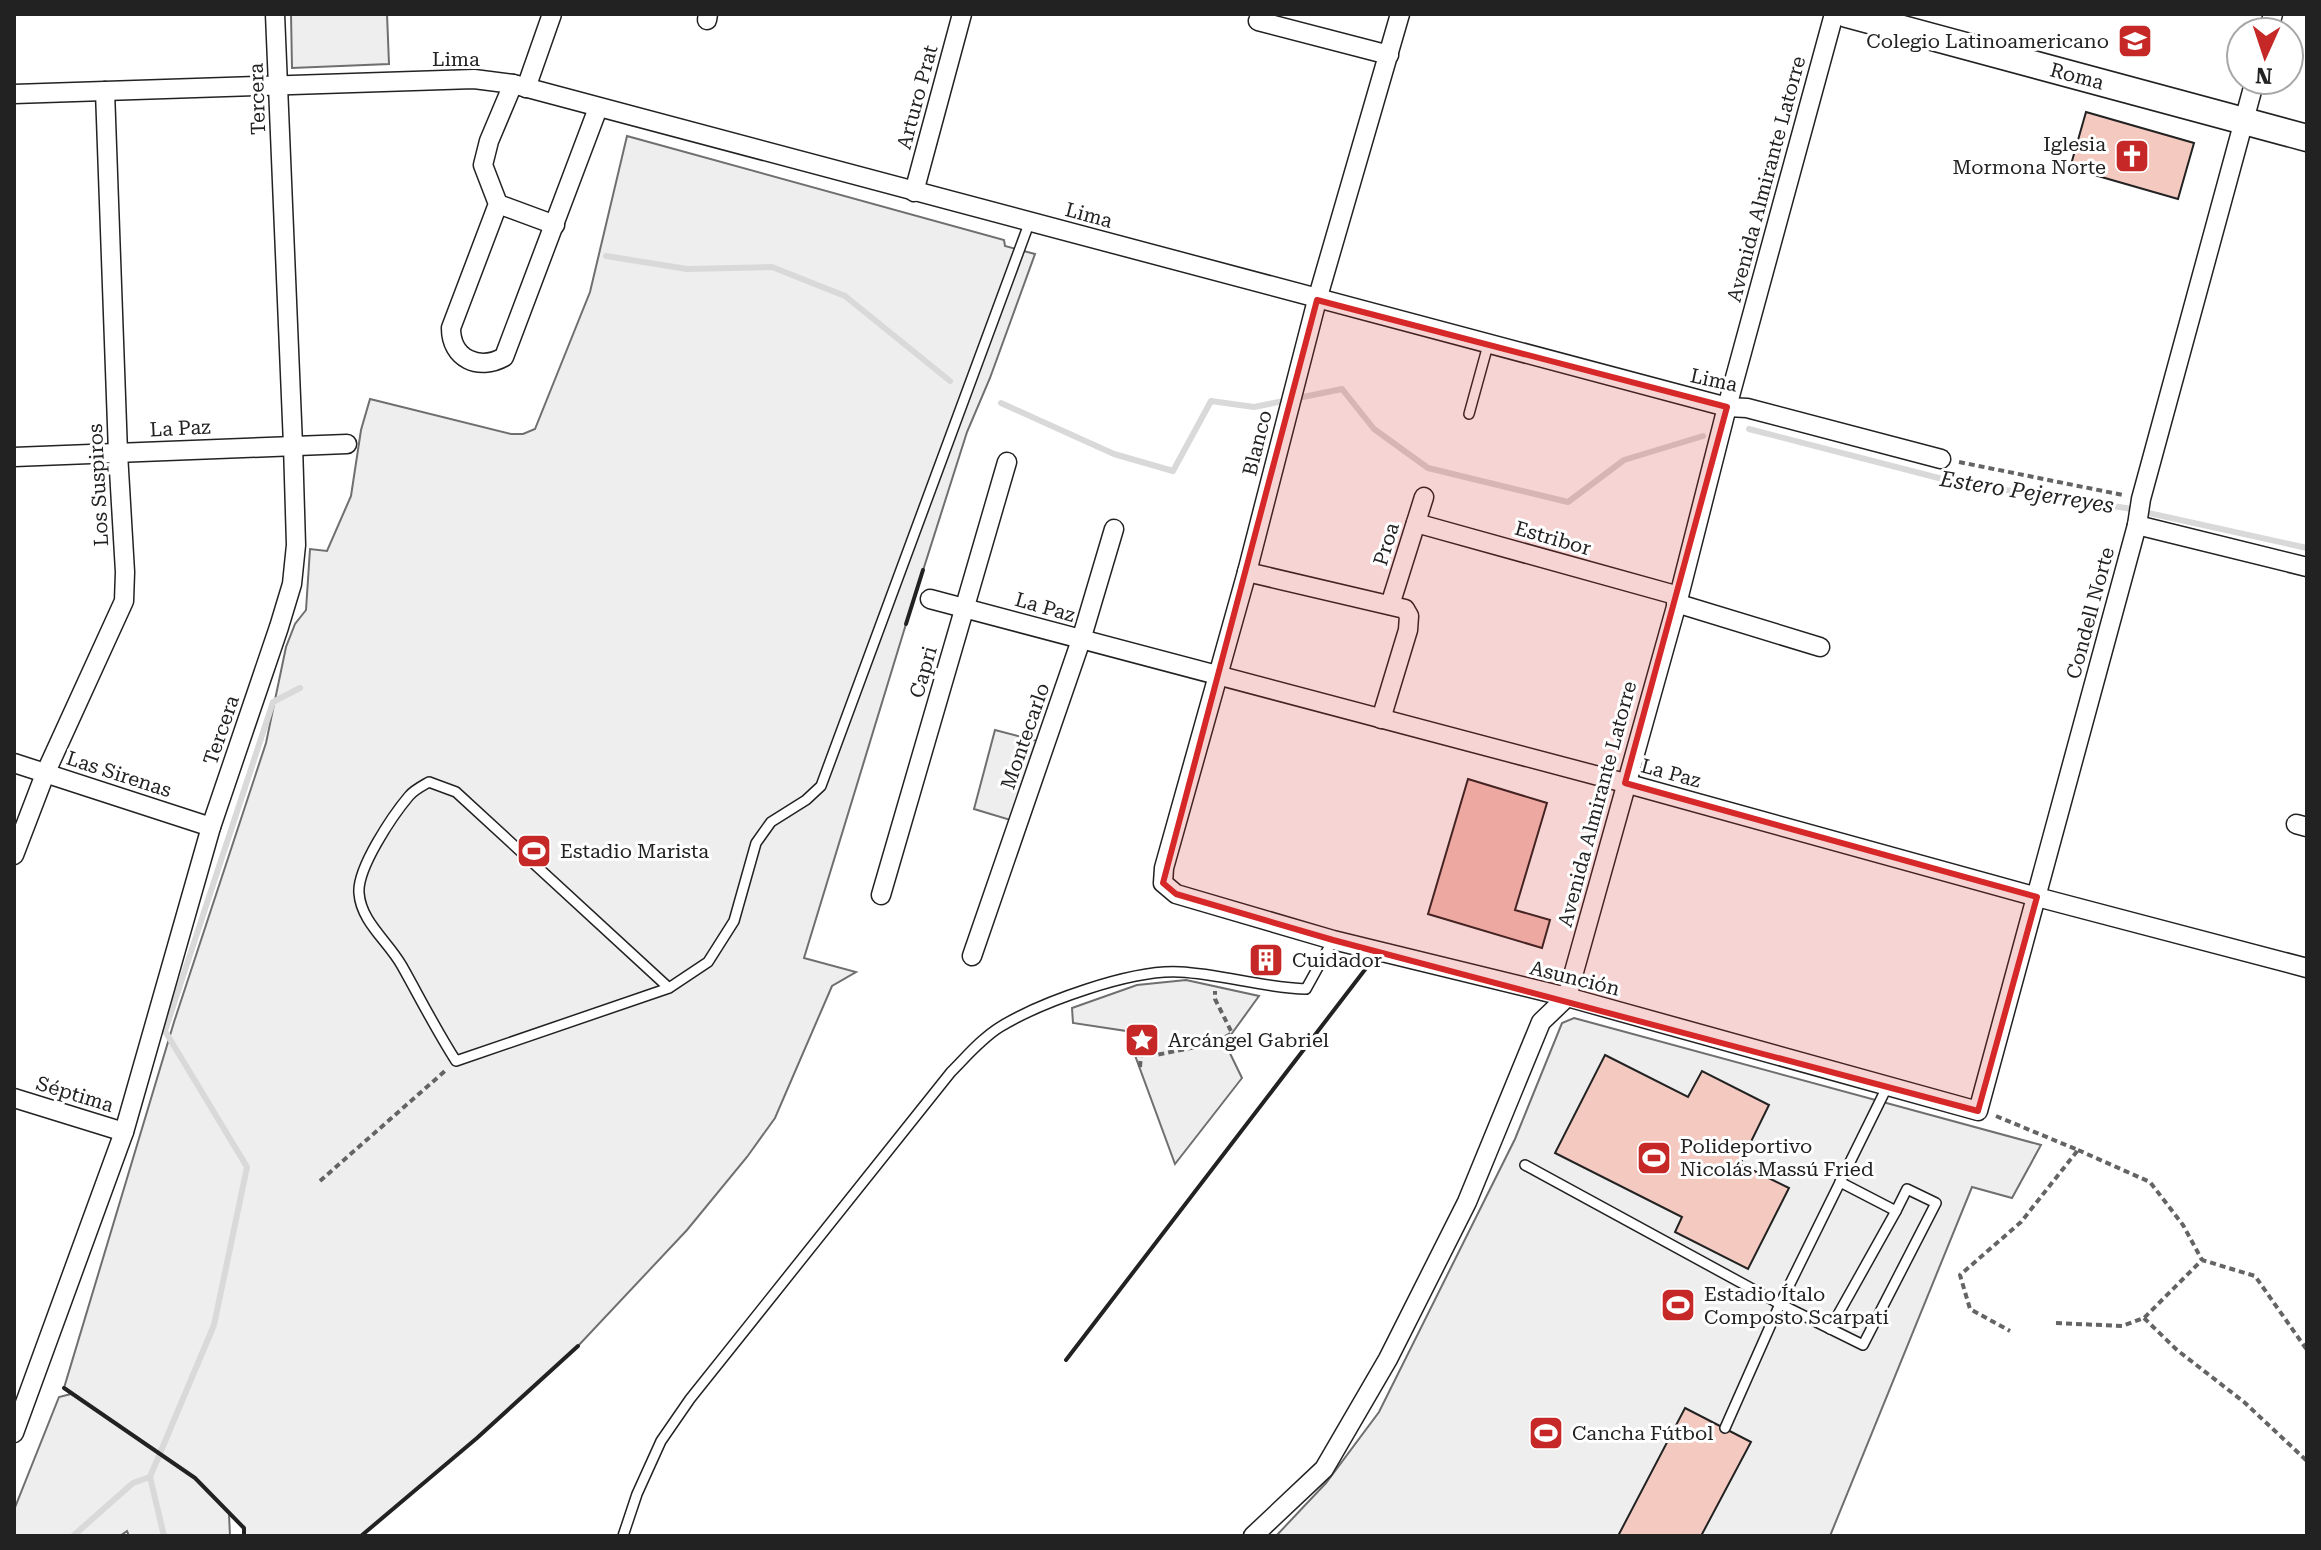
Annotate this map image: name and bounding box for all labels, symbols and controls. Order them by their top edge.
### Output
north arrow [2225,16,2305,96]
school or university icon: Colegio Latinoamericano [2116,22,2154,60]
place label: Colegio Latinoamericano [1866,29,2109,53]
street label: Arturo Prat [892,42,943,152]
street label: Lima [432,47,480,71]
street label: Avenida Almirante Latorre [1722,53,1810,305]
street label: Roma [2047,57,2107,95]
street label: Tercera [244,62,270,135]
text: N [2255,63,2273,88]
place label: Iglesia Mormona Norte [1952,132,2106,179]
church icon: Iglesia Mormona Norte [2113,137,2151,175]
street label: Lima [1063,197,1115,233]
street label: Lima [1688,363,1740,397]
street label: Blanco [1237,408,1277,478]
street label: La Paz [149,414,211,442]
street label: Los Suspiros [83,423,113,547]
water label: Estero Pejerreyes [1937,466,2116,518]
street label: Estribor [1512,516,1594,560]
street label: Proa [1368,519,1404,568]
street label: Condell Norte [2061,544,2119,682]
street label: La Paz [1012,587,1078,627]
street label: Capri [904,643,942,701]
street label: Avenida Almirante Latorre [1553,678,1641,930]
street label: Montecarlo [996,680,1054,792]
street label: Tercera [198,692,244,768]
street label: Las Sirenas [63,746,175,802]
street label: La Paz [1638,754,1704,792]
sports icon: Estadio Marista [515,832,553,870]
place label: Estadio Marista [560,839,709,863]
building icon: Cuidador [1247,941,1285,979]
place label: Cuidador [1292,948,1382,972]
street label: Asunción [1528,955,1622,1001]
place icon: Arcángel Gabriel [1123,1021,1161,1059]
place label: Arcángel Gabriel [1168,1028,1329,1052]
street label: Séptima [33,1071,117,1117]
place label: Polideportivo Nicolás Massú Fried [1680,1134,1874,1181]
sports icon: Polideportivo Nicolás Massú Fried [1635,1139,1673,1177]
place label: Estadio Ítalo Composto Scarpati [1704,1282,1889,1329]
sports icon: Estadio Ítalo Composto Scarpati [1659,1286,1697,1324]
sports icon: Cancha Fútbol [1527,1414,1565,1452]
place label: Cancha Fútbol [1572,1421,1713,1445]

